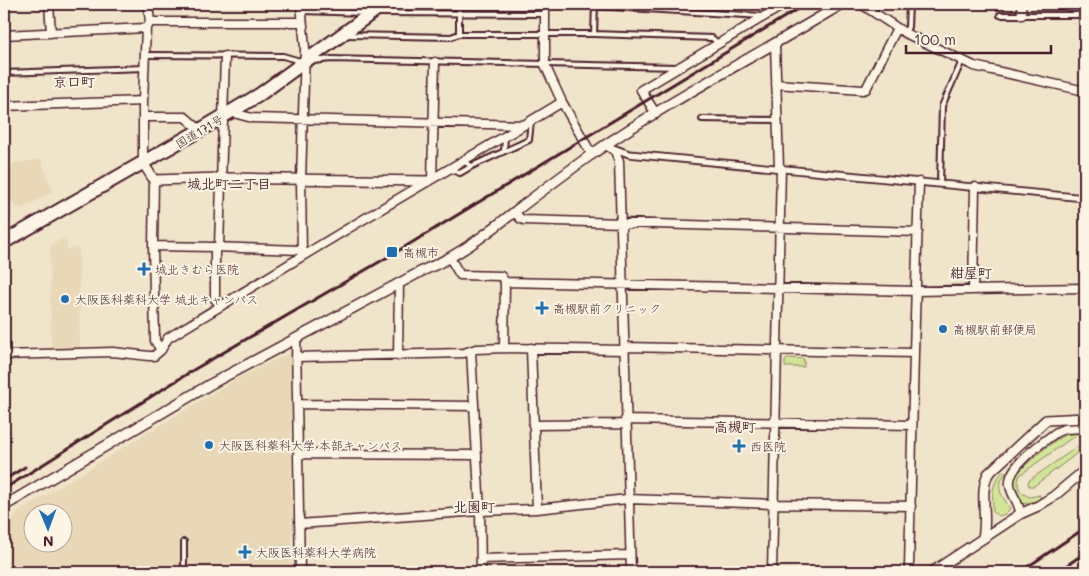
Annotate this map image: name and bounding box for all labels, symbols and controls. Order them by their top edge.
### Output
scale bar [906,22,1052,54]
text: 100 m [914,29,956,49]
district label: 京口町 [53,72,95,91]
street label: 国道171号 [172,110,226,152]
district label: 城北町二丁目 [187,174,271,193]
place label: 高槻市 [403,244,439,260]
marker: 高槻市 [385,245,399,259]
place label: 城北きむら医院 [155,261,239,277]
marker: 城北きむら医院 [137,262,151,276]
district label: 紺屋町 [950,263,992,282]
place label: 大阪医科薬科大学 城北キャンパス [75,291,258,307]
marker: 大阪医科薬科大学 城北キャンパス [59,293,71,305]
place label: 高槻駅前クリニック [553,300,661,316]
marker: 高槻駅前クリニック [535,301,549,315]
place label: 高槻駅前郵便局 [953,321,1037,337]
marker: 高槻駅前郵便局 [937,323,949,335]
district label: 高槻町 [714,417,756,436]
place label: 大阪医科薬科大学 本部キャンパス [219,437,402,453]
place label: 西医院 [750,438,786,454]
marker: 大阪医科薬科大学 本部キャンパス [203,439,215,451]
marker: 西医院 [732,439,746,453]
district label: 北園町 [453,497,495,516]
north arrow [22,504,72,554]
text: N [43,532,54,551]
place label: 大阪医科薬科大学病院 [256,544,376,560]
marker: 大阪医科薬科大学病院 [238,545,252,559]

